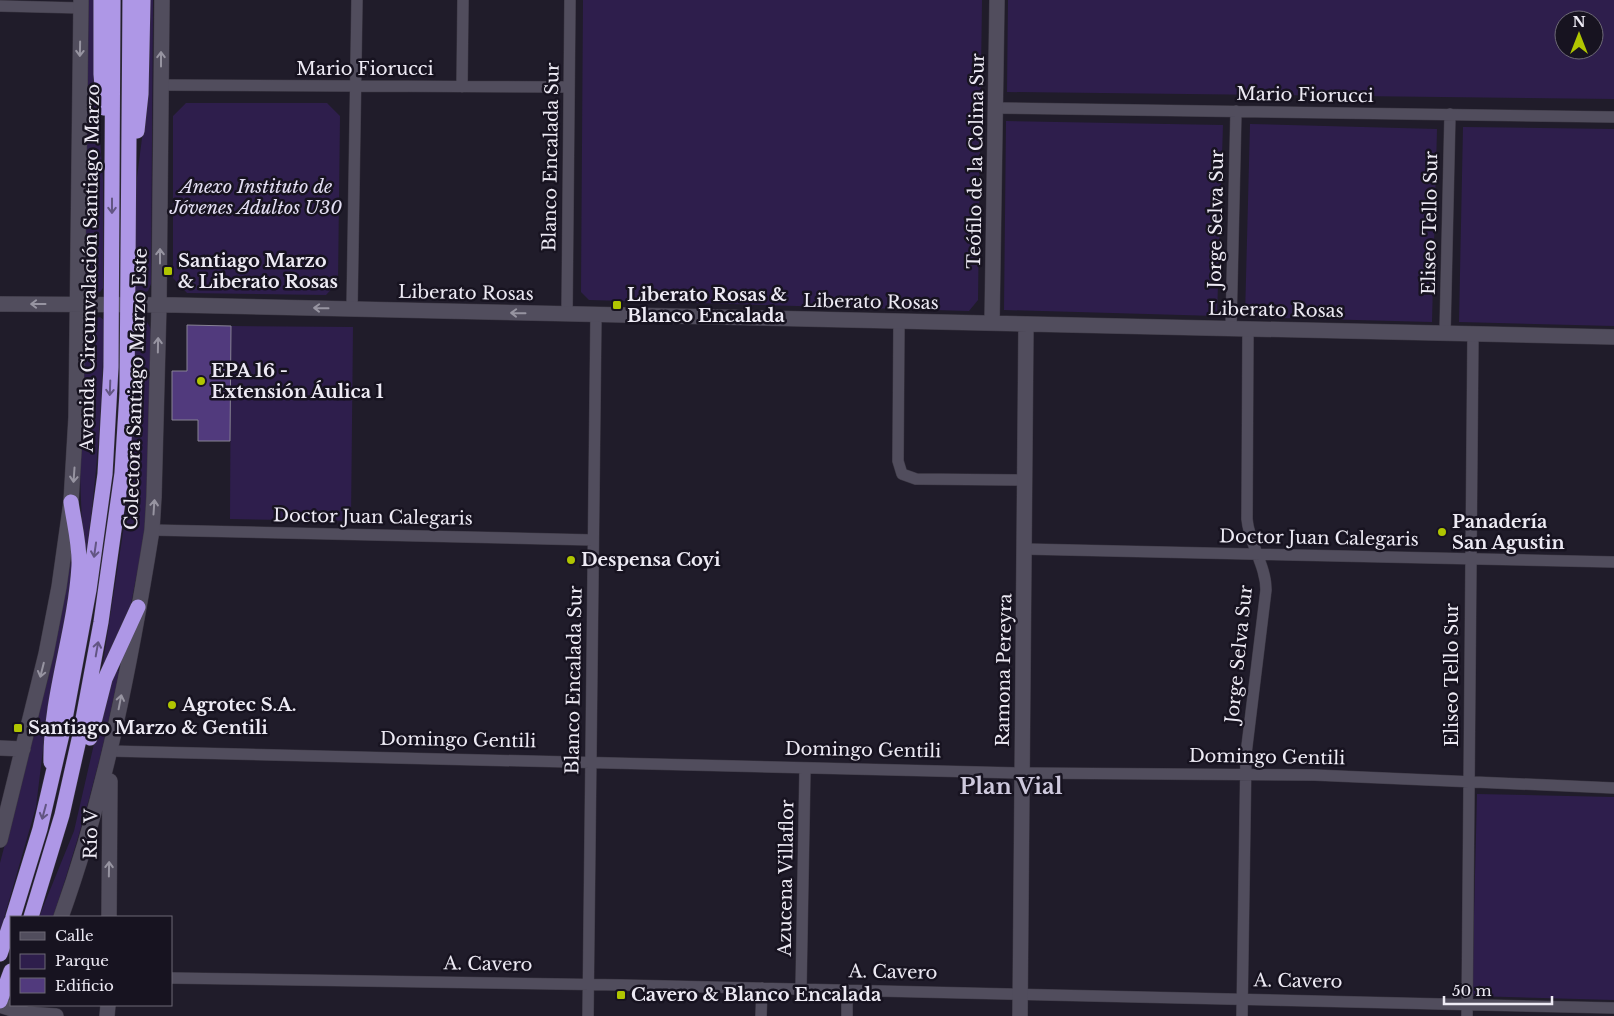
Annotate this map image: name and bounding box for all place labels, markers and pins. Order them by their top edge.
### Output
place label: Santiago Marzo & Liberato Rosas [178,250,338,293]
marker: Santiago Marzo & Liberato Rosas [162,265,174,277]
place label: Liberato Rosas & Blanco Encalada [627,284,787,327]
marker: Liberato Rosas & Blanco Encalada [611,299,623,311]
place label: EPA 16 - Extensión Áulica 1 [211,360,384,403]
marker: EPA 16 - Extensión Áulica 1 [195,375,207,387]
place label: Panadería San Agustin [1452,511,1565,554]
marker: Panadería San Agustin [1436,526,1448,538]
place label: Despensa Coyi [581,549,721,571]
marker: Despensa Coyi [565,554,577,566]
place label: Agrotec S.A. [181,694,297,716]
marker: Agrotec S.A. [166,699,178,711]
place label: Santiago Marzo & Gentili [28,717,268,739]
marker: Santiago Marzo & Gentili [12,722,24,734]
place label: Cavero & Blanco Encalada [631,984,882,1006]
marker: Cavero & Blanco Encalada [615,989,627,1001]

